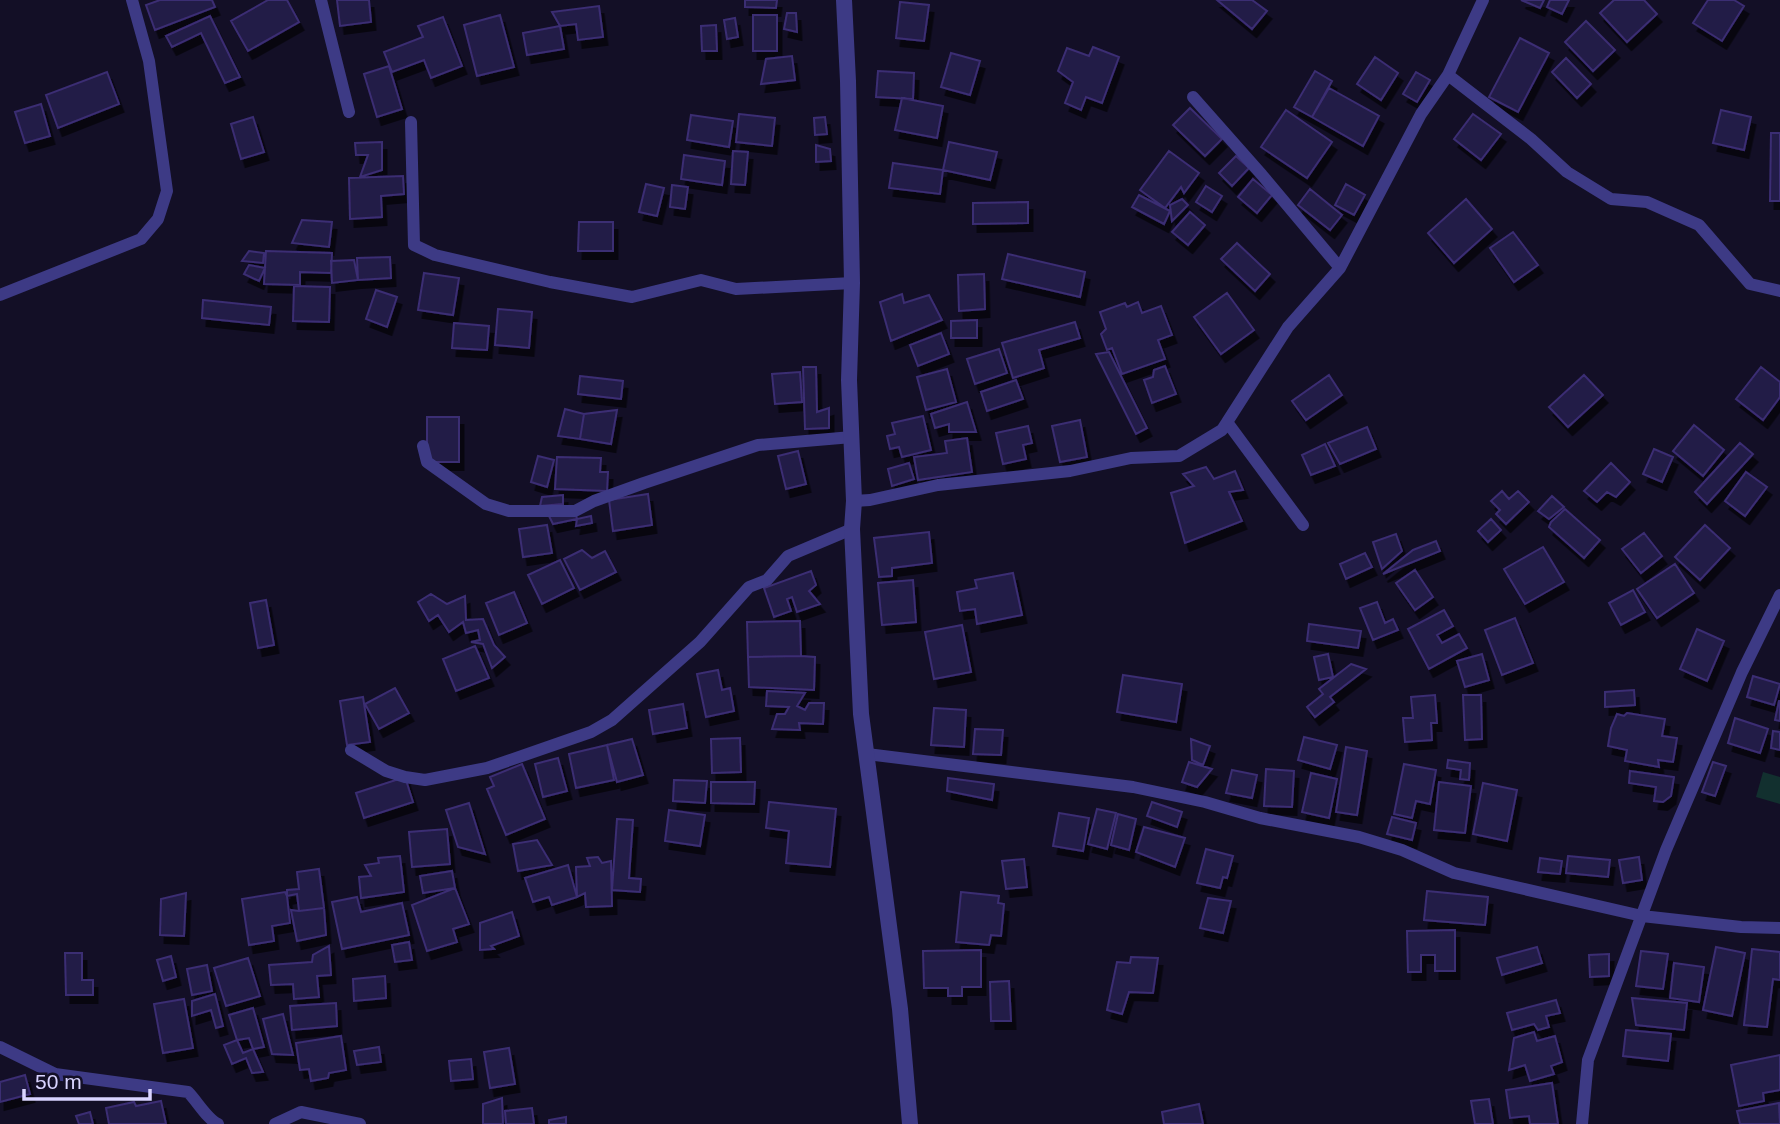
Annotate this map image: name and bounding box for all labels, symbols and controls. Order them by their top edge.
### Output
scale bar [24,1058,150,1102]
text: 50 m [35,1070,82,1093]

